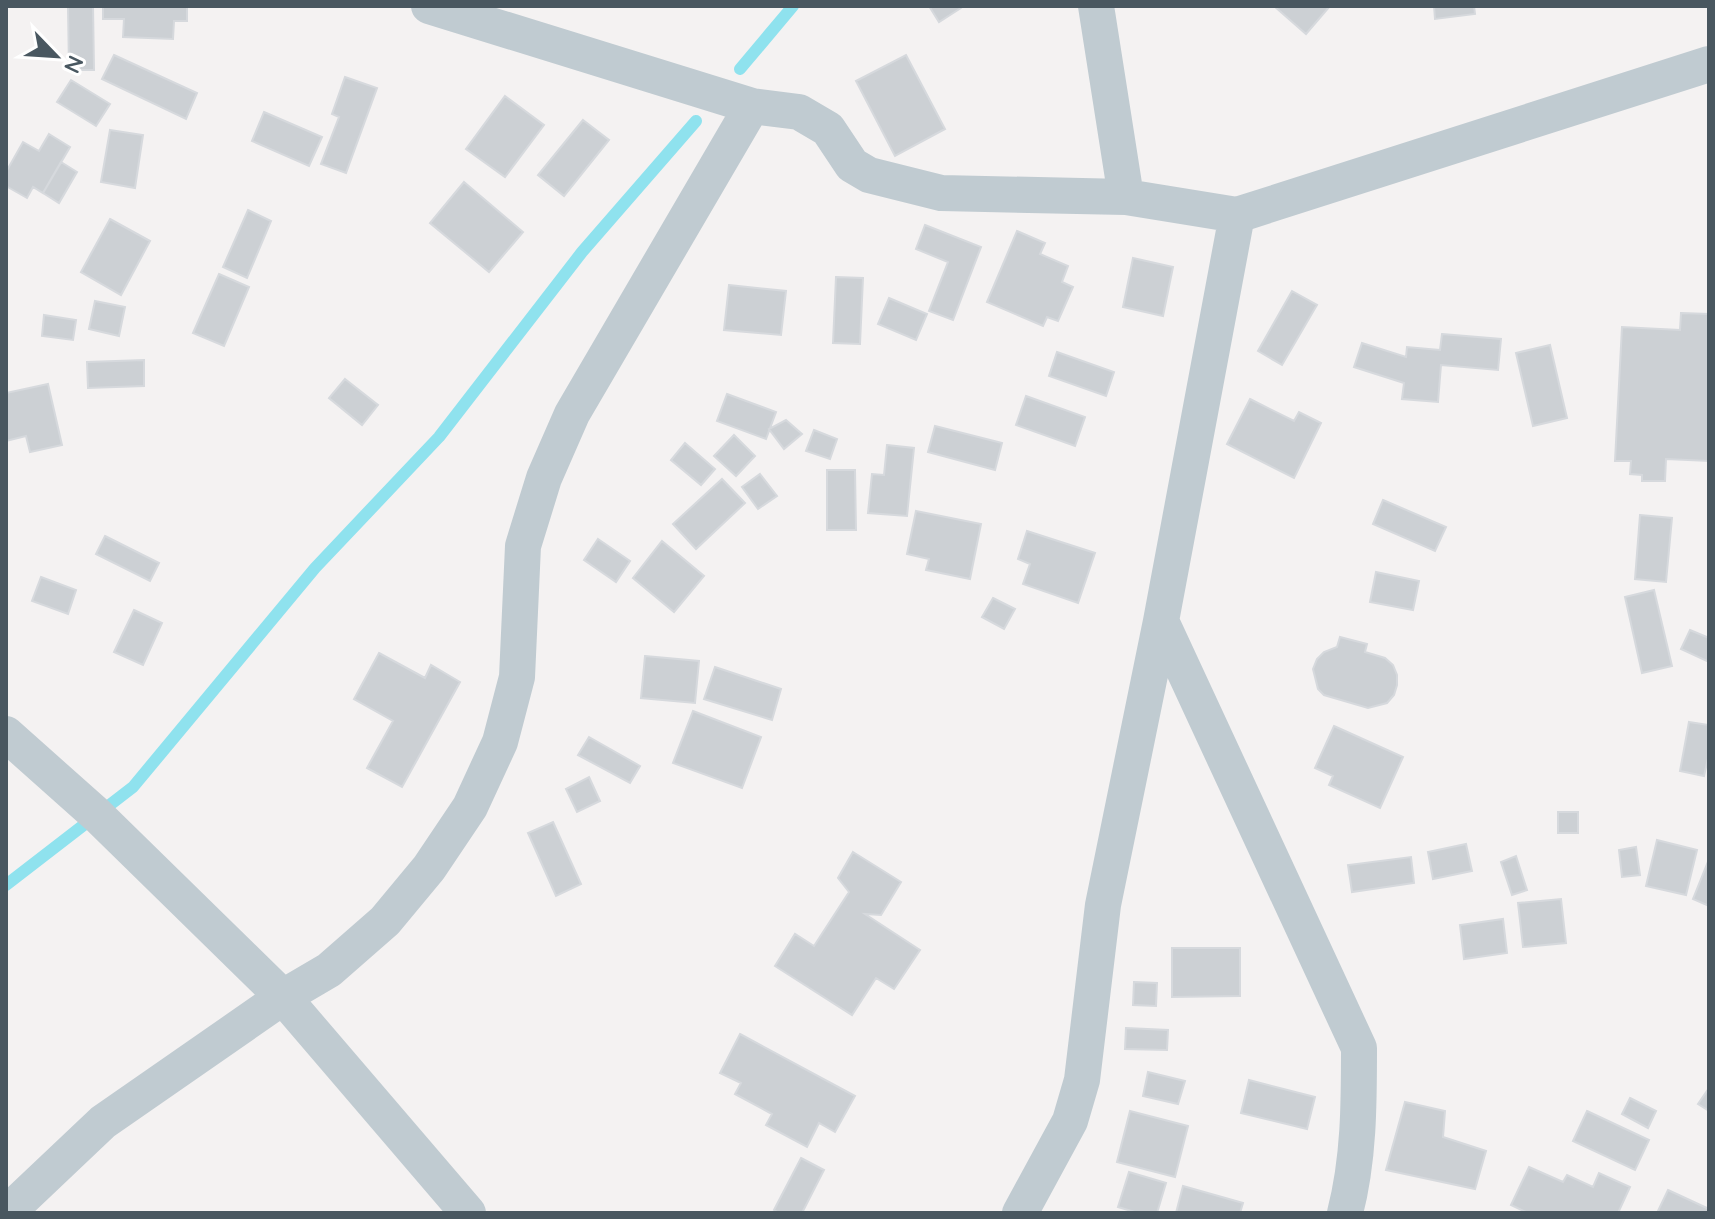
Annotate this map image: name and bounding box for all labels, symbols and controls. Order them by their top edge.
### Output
north arrow [16,16,96,96]
text: N [58,51,90,78]

